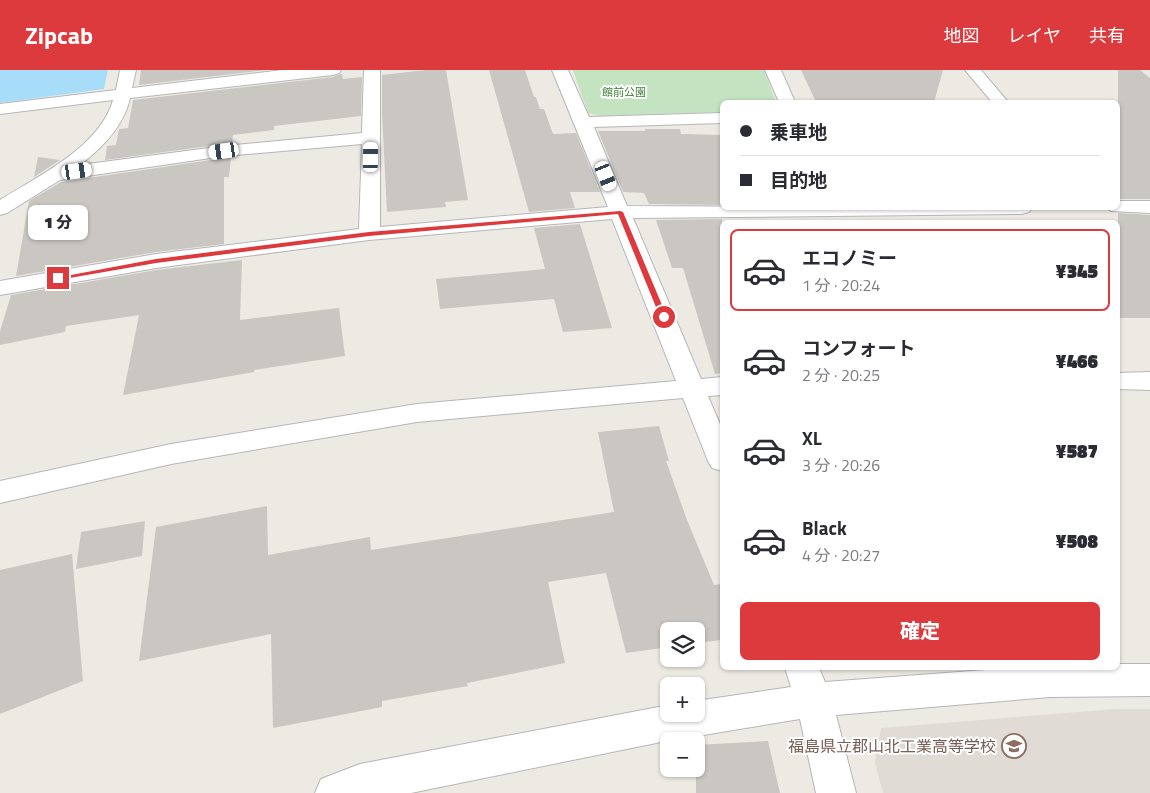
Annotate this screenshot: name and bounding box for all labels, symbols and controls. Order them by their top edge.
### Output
text: Zipcab [25,17,93,53]
text: 地図 [944,22,980,49]
text: レイヤ [1008,22,1061,49]
text: 共有 [1089,22,1125,49]
park label: 館前公園 [602,84,646,100]
text: 乗車地 [770,117,827,146]
car [208,141,239,161]
car [363,142,378,172]
car [593,159,618,193]
car [61,161,92,181]
text: 目的地 [770,165,827,194]
callout: 1 分 [28,206,88,240]
text: 1 分 [44,210,72,234]
text: エコノミー [802,243,897,272]
icon: car [742,248,787,293]
text: ¥345 [1056,256,1098,285]
route end [47,267,69,289]
text: 1 分 · 20:24 [802,273,880,297]
route start [653,306,675,328]
text: コンフォート [802,333,915,362]
icon: car [742,338,787,383]
text: ¥466 [1056,346,1098,375]
text: 2 分 · 20:25 [802,363,880,387]
text: XL [802,423,822,452]
icon: car [742,428,787,473]
text: ¥587 [1056,436,1098,465]
text: 3 分 · 20:26 [802,453,880,477]
text: Black [802,513,847,542]
icon: car [742,518,787,563]
text: ¥508 [1056,526,1098,555]
text: 4 分 · 20:27 [802,543,880,567]
button: 確定 [740,602,1100,660]
map controls [660,622,705,777]
button: layers [660,622,705,667]
button: + [660,677,705,722]
button: − [660,732,705,777]
school or university icon: 福島県立郡山北工業高等学校 [1001,733,1027,759]
place label: 福島県立郡山北工業高等学校 [788,734,996,758]

